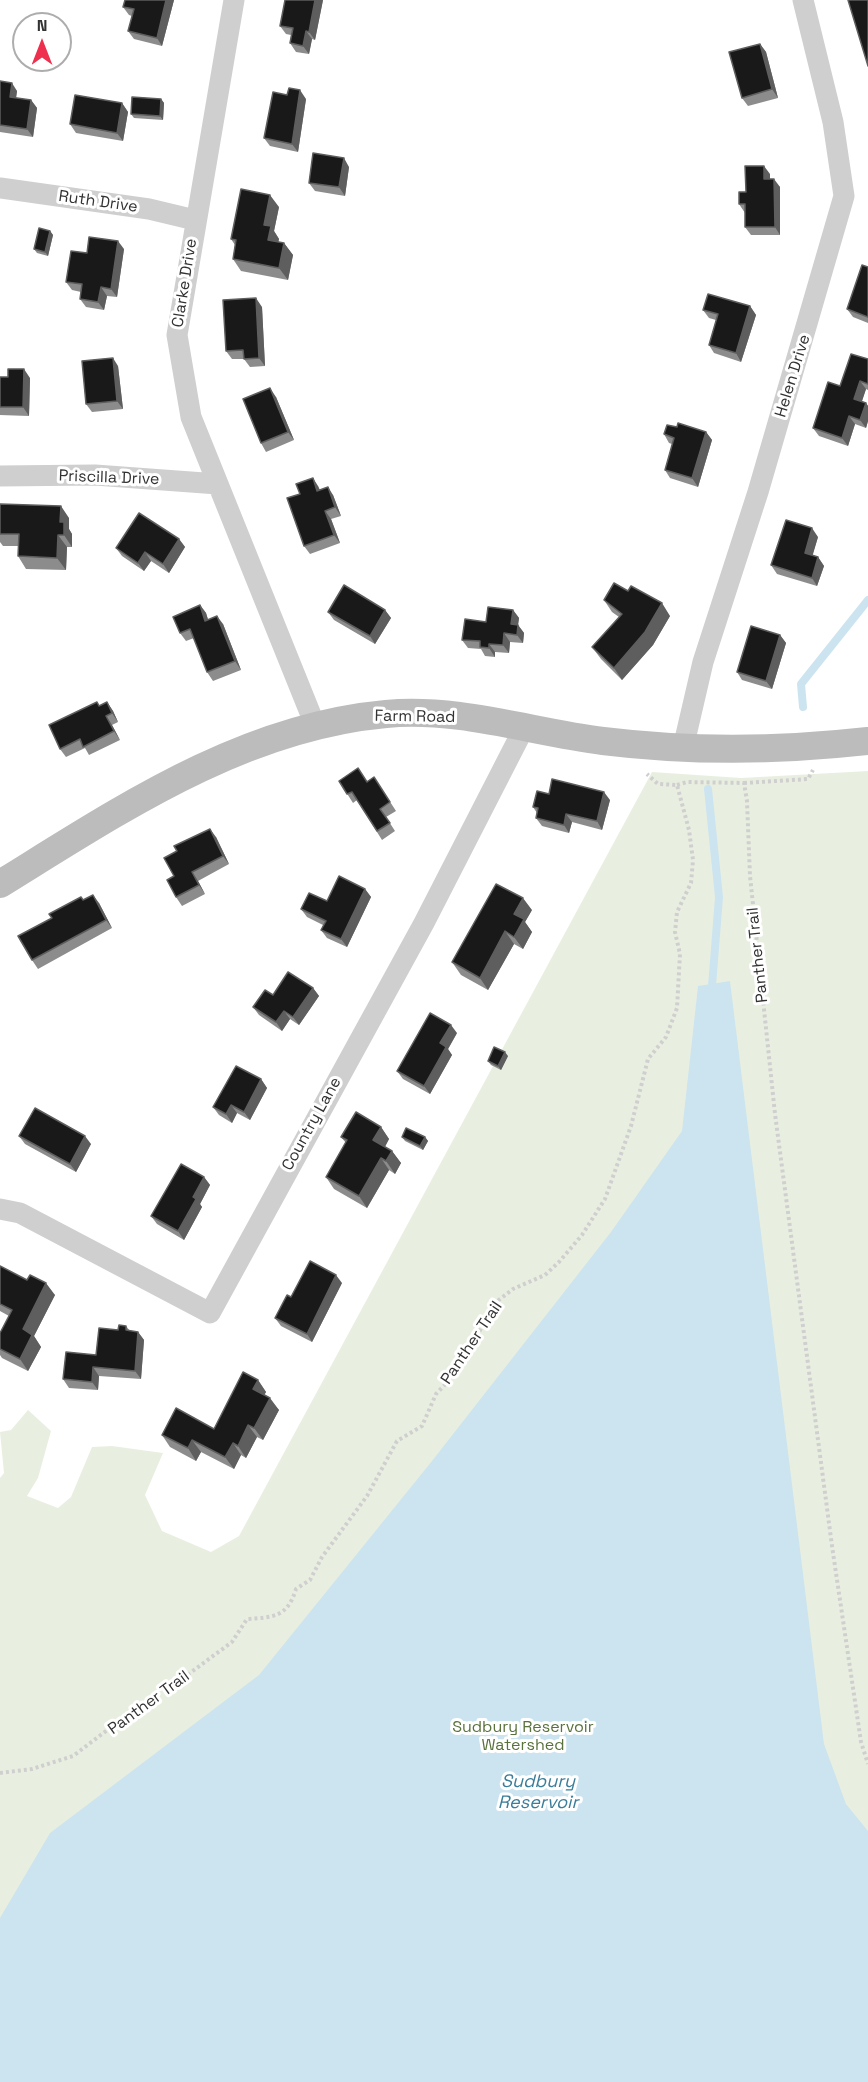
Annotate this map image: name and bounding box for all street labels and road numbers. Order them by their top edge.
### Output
street label: Ruth Drive [57,187,139,217]
street label: Clarke Drive [169,237,201,329]
street label: Helen Drive [771,332,815,420]
street label: Priscilla Drive [58,467,160,489]
street label: Farm Road [374,707,456,727]
street label: Panther Trail [743,906,773,1004]
street label: Country Lane [278,1074,346,1174]
street label: Panther Trail [437,1298,507,1388]
street label: Panther Trail [105,1667,193,1739]

